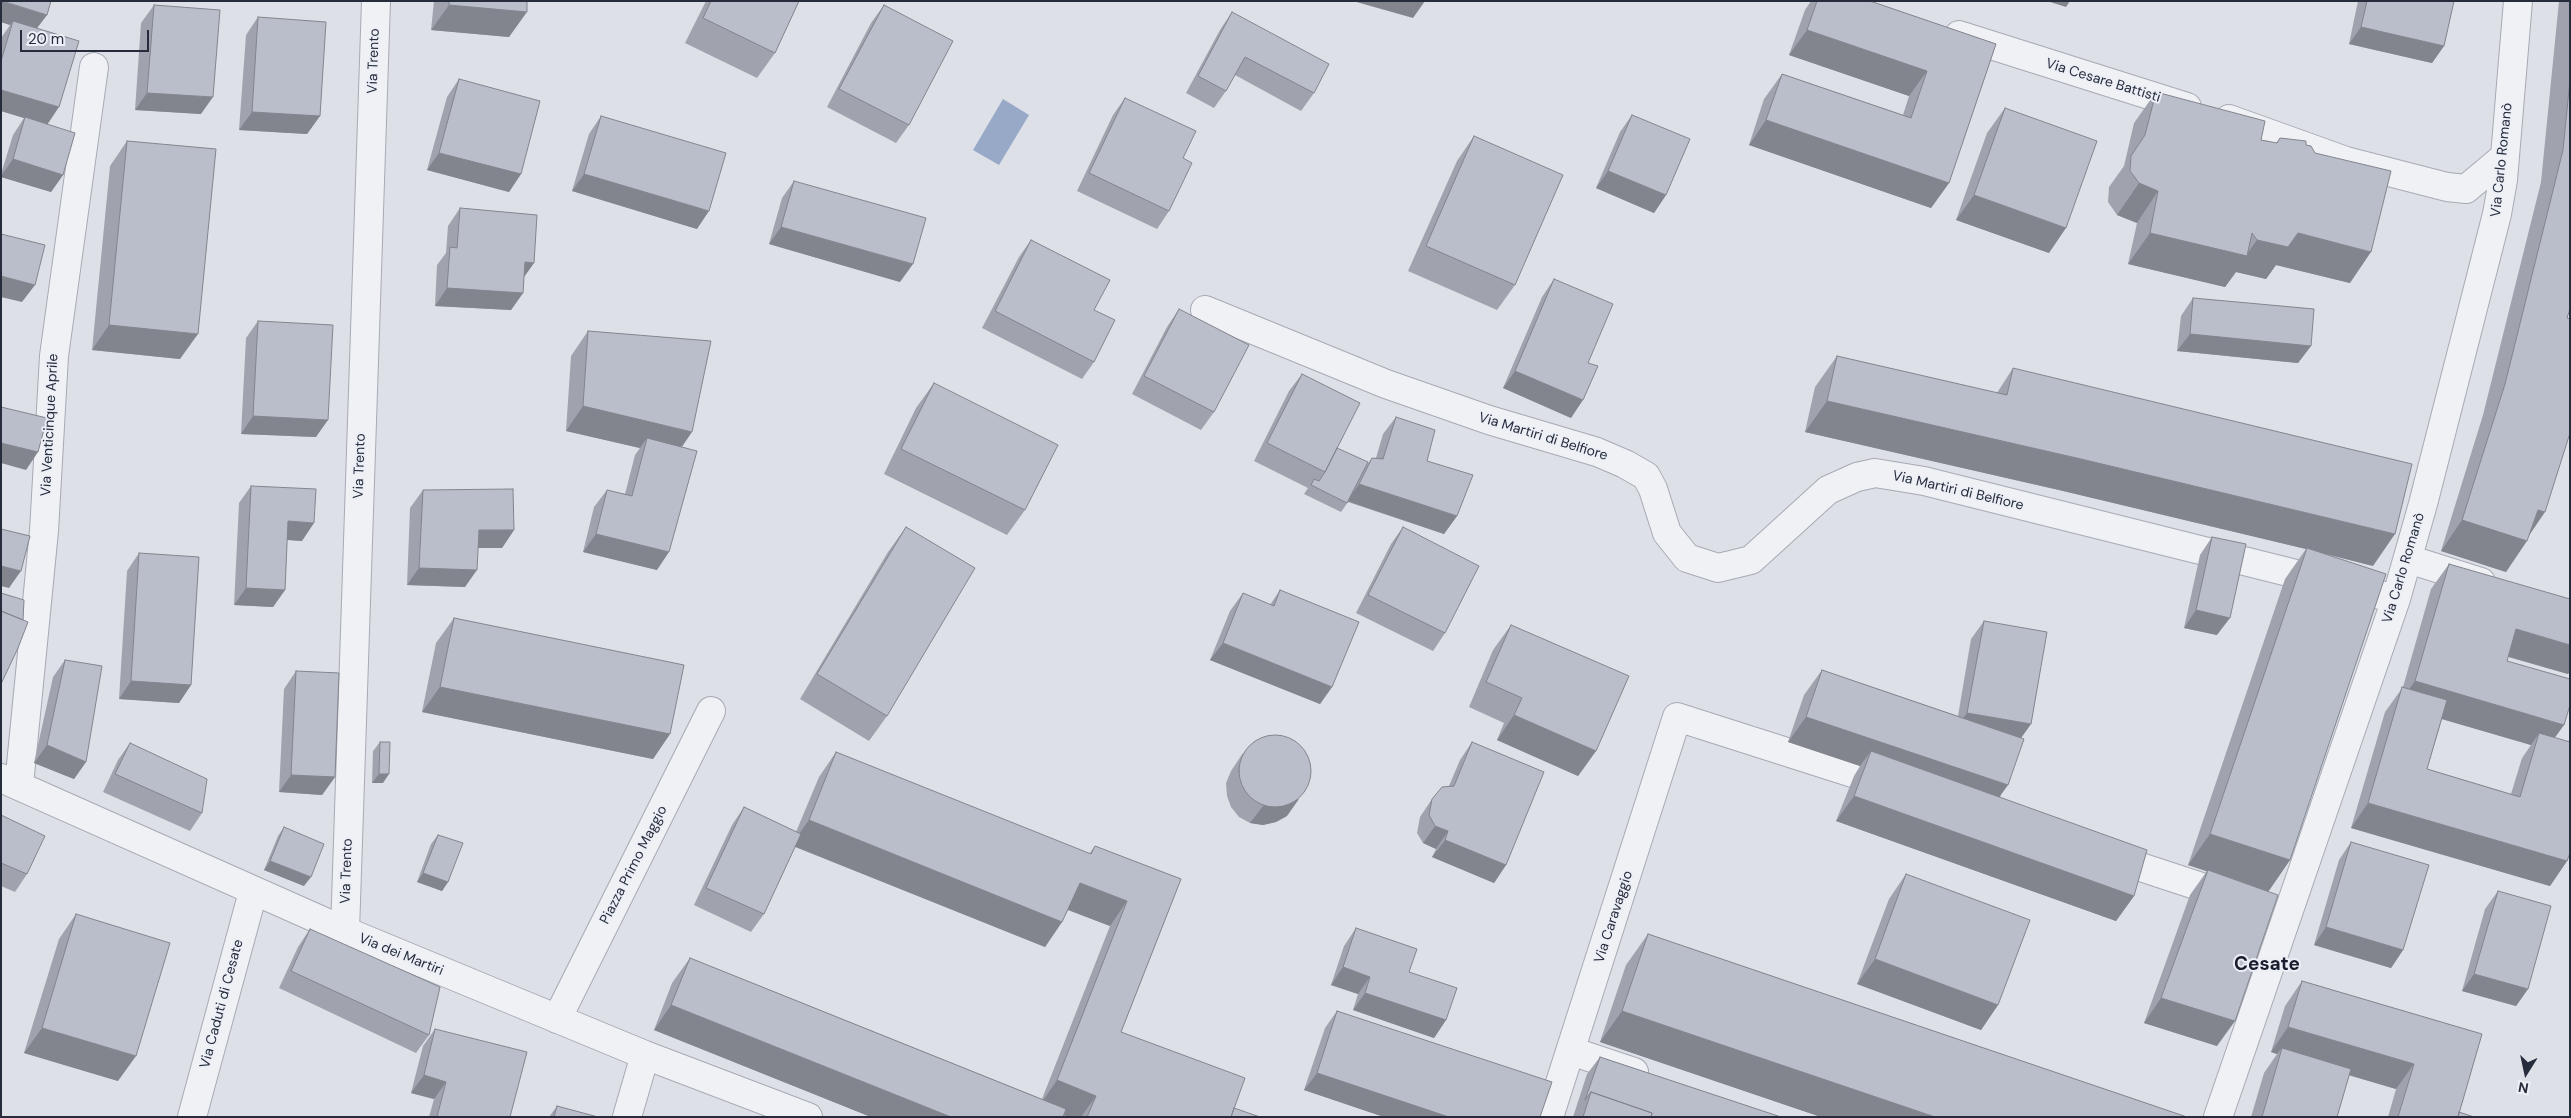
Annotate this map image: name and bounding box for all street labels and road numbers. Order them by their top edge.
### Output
street label: Via Trento [364,28,384,94]
street label: Via Cesare Battisti [2044,56,2162,106]
street label: Via Carlo Romanò [2488,102,2516,218]
street label: Via Venticinque Aprile [38,353,62,497]
street label: Via Martiri di Belfiore [1476,409,1610,465]
street label: Via Trento [350,433,370,499]
street label: Via Martiri di Belfiore [1891,468,2025,514]
street label: Via Carlo Romanò [2379,511,2429,625]
street label: Piazza Primo Maggio [597,803,671,927]
street label: Via Trento [337,838,357,904]
street label: Via Caravaggio [1591,869,1637,965]
street label: Via dei Martiri [356,930,446,980]
street label: Via Caduti di Cesate [197,938,247,1070]

